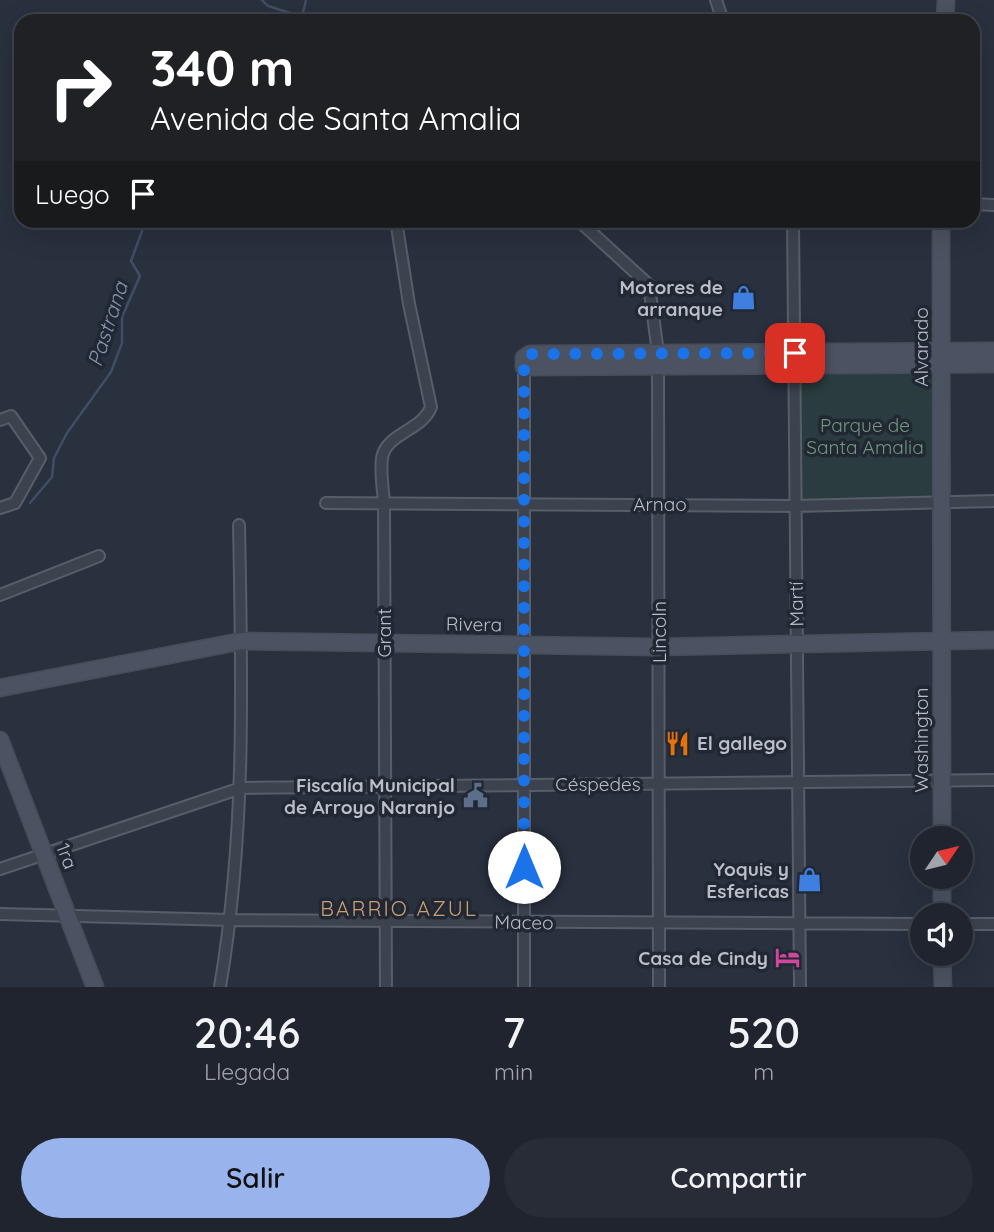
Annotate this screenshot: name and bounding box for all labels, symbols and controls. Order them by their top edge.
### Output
text: 340 m [150,37,294,98]
icon: right [35,42,126,133]
text: Avenida de Santa Amalia [150,98,521,138]
icon: arrive [124,175,162,213]
text: Luego [35,178,110,211]
place label: Motores de arranque [619,275,723,321]
water label: Pastrana [81,277,133,370]
shop icon: Motores de arranque [729,284,757,312]
street label: Alvarado [909,307,933,387]
pin [765,323,825,383]
icon: arrive [776,334,814,372]
park label: Parque de Santa Amalia [806,413,924,459]
street label: Arnao [633,492,687,516]
street label: Martí [784,580,808,627]
street label: Lincoln [647,601,671,663]
street label: Grant [372,608,396,658]
street label: Rivera [446,612,502,636]
street label: Washington [909,687,933,793]
restaurant icon: El gallego [663,729,691,757]
place label: El gallego [697,731,787,755]
street label: Céspedes [555,772,641,796]
place label: Fiscalía Municipal de Arroyo Naranjo [284,773,455,819]
public building icon: Fiscalía Municipal de Arroyo Naranjo [461,782,489,810]
north arrow [910,826,973,889]
map controls [910,826,973,966]
position arrow [487,830,561,904]
street label: 1ra [51,840,83,872]
place label: Yoquis y Esfericas [706,857,789,903]
shop icon: Yoquis y Esfericas [795,866,823,894]
district label: BARRIO AZUL [320,895,478,921]
button: sound [910,903,973,966]
street label: Maceo [494,909,554,935]
hotel icon: Casa de Cindy [774,944,802,972]
place label: Casa de Cindy [638,946,768,970]
text: 20:46 [194,1006,300,1059]
text: 7 [502,1006,525,1059]
text: 520 [727,1006,800,1059]
text: Llegada [204,1057,290,1086]
text: min [494,1057,533,1086]
text: m [753,1057,774,1086]
button: Salir [21,1138,490,1218]
button: Compartir [504,1138,973,1218]

